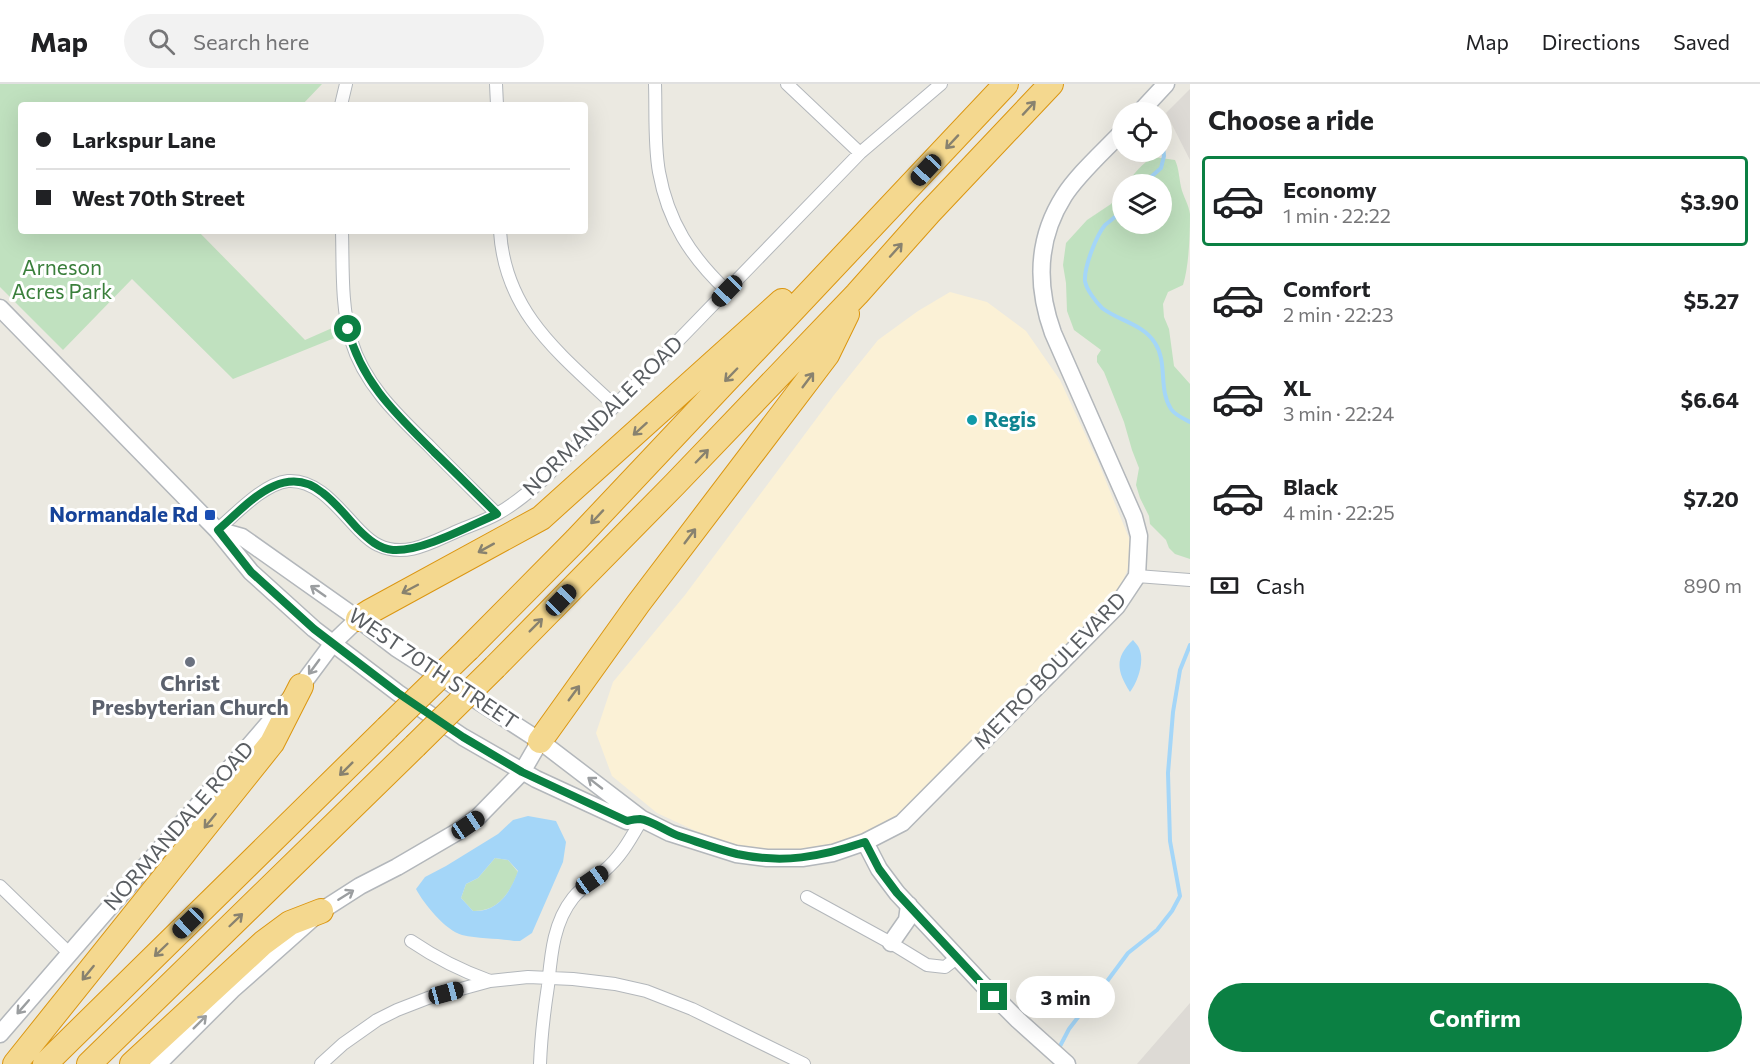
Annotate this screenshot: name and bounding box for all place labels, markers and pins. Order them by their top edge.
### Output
place label: Regis [984,406,1036,431]
marker: Regis [965,413,979,427]
place label: Normandale Rd [49,501,198,526]
marker: Normandale Rd [203,508,217,522]
marker: Christ Presbyterian Church [183,655,197,669]
place label: Christ Presbyterian Church [91,670,289,719]

